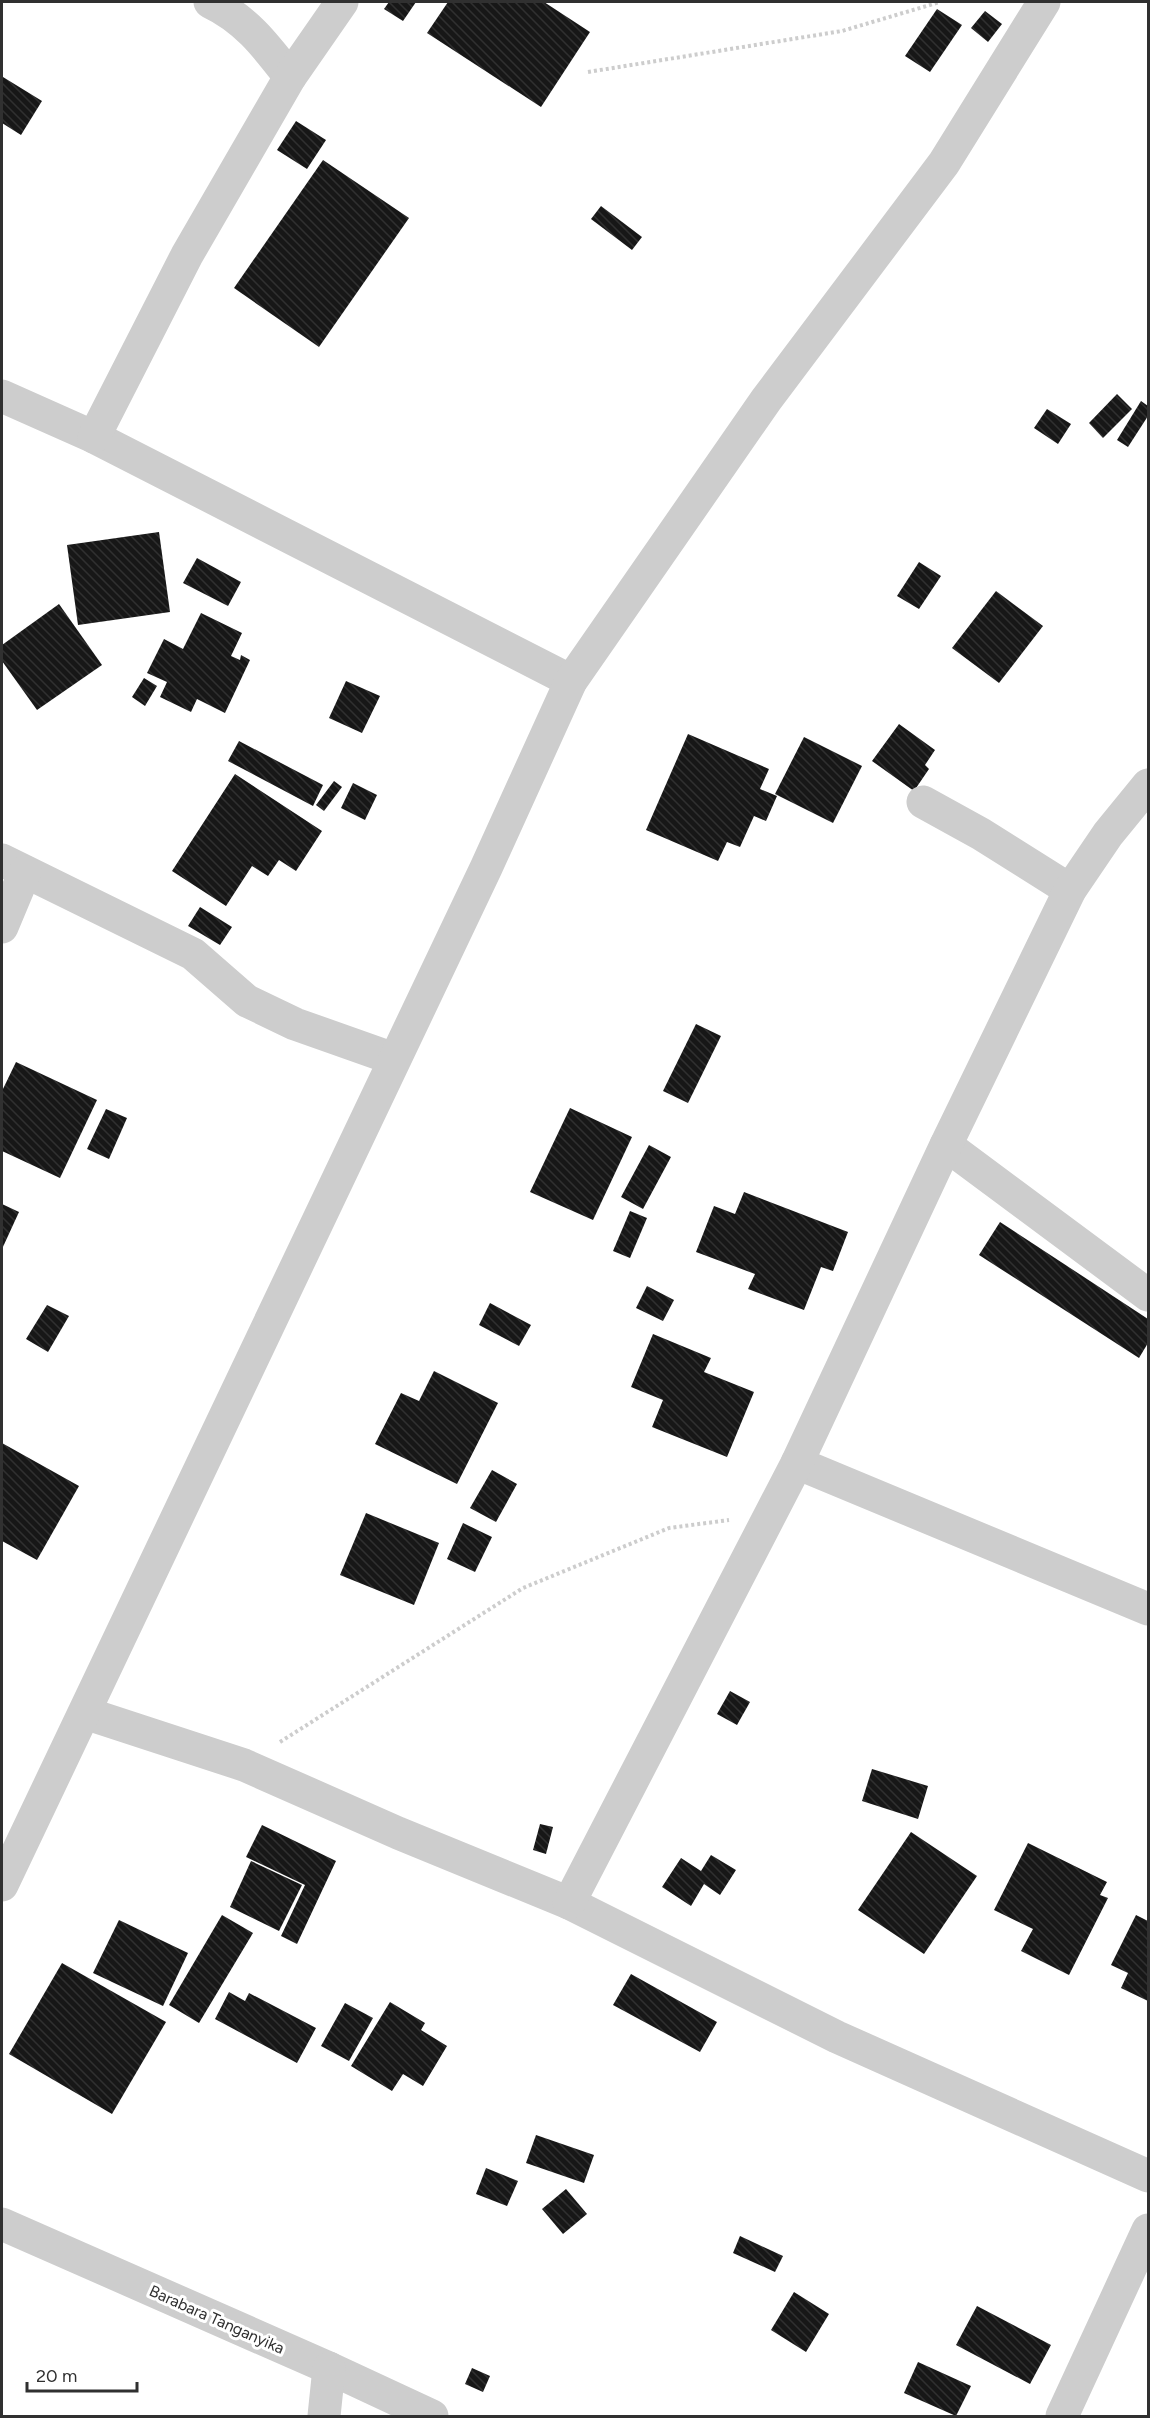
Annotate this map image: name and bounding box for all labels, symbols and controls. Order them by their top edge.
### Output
street label: Barabara Tanganyika [146,2281,287,2358]
scale bar [27,2355,136,2393]
text: 20 m [36,2365,77,2387]

